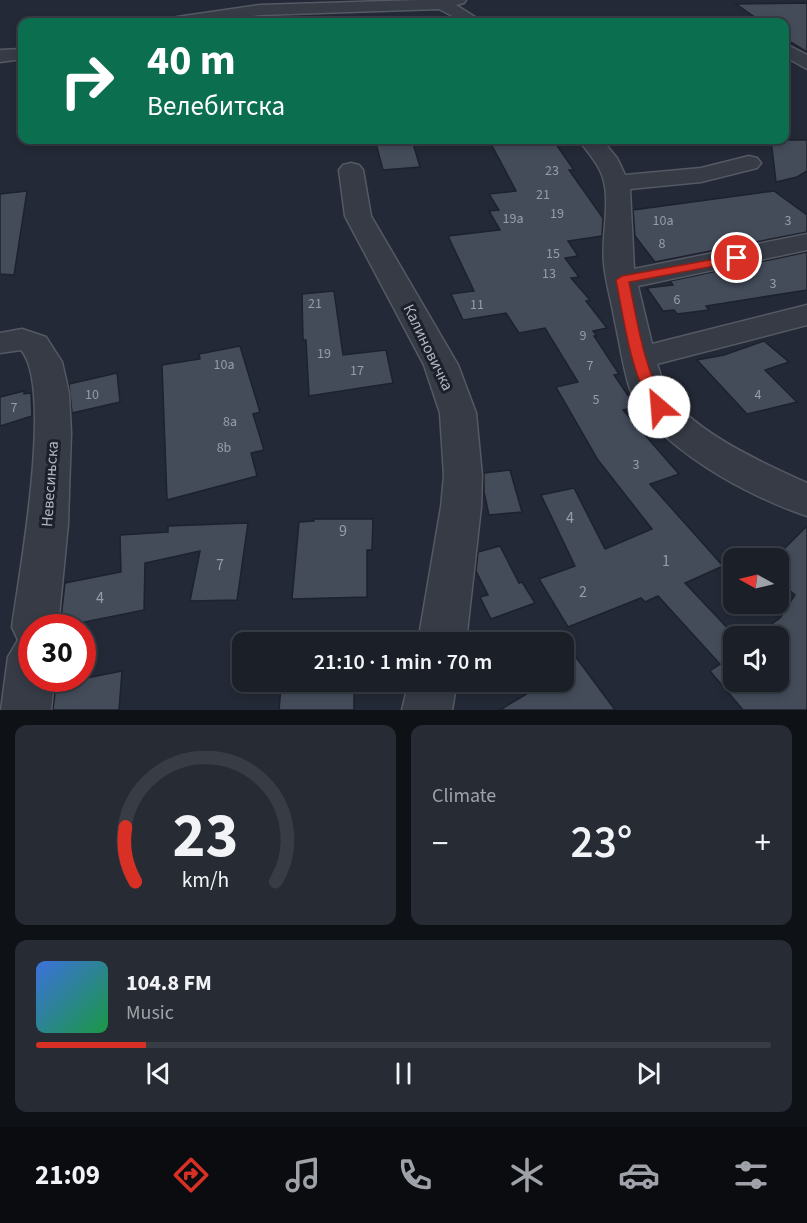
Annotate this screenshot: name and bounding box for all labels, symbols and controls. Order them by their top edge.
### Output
text: 40 m [147,31,236,91]
icon: right [48,42,126,120]
text: Велебитска [147,87,285,126]
house number: 23 [545,161,559,181]
house number: 21 [536,185,550,205]
house number: 19 [550,204,564,224]
house number: 19a [503,209,523,229]
house number: 10a [653,211,673,231]
house number: 3 [785,211,792,231]
pin [711,232,762,283]
house number: 8 [659,234,666,254]
icon: arrive [720,241,753,274]
house number: 15 [546,244,560,264]
house number: 13 [542,264,556,284]
house number: 3 [770,274,777,294]
house number: 6 [674,290,681,310]
house number: 21 [308,294,322,314]
house number: 11 [470,295,484,315]
street label: Калиновичка [398,300,459,394]
house number: 9 [580,326,587,346]
house number: 19 [317,344,331,364]
house number: 10a [214,355,234,375]
house number: 7 [587,356,594,376]
house number: 17 [350,361,364,381]
position arrow [627,375,691,439]
house number: 10 [85,385,99,405]
house number: 4 [755,385,762,405]
house number: 5 [593,390,600,410]
house number: 7 [11,398,18,418]
house number: 8a [223,412,237,432]
house number: 8b [217,438,232,458]
street label: Невесињска [36,440,64,528]
house number: 3 [633,455,640,475]
house number: 4 [566,507,574,529]
house number: 9 [339,520,347,542]
north arrow [723,548,789,614]
map controls [723,548,789,692]
house number: 1 [662,550,670,572]
house number: 7 [216,554,224,576]
house number: 2 [579,581,587,603]
house number: 4 [96,587,104,609]
speed limit sign: 30 [18,614,96,692]
button: sound [723,626,789,692]
text: 21:10 · 1 min · 70 m [314,646,492,678]
text: Climate [432,782,496,810]
text: 23 [173,792,238,881]
text: 23° [571,811,632,875]
text: − [432,820,448,867]
text: + [755,820,771,867]
text: km/h [182,865,229,896]
text: 104.8 FM [126,967,212,999]
text: Music [126,999,174,1027]
icon: previous [142,1057,175,1090]
icon: pause [387,1057,420,1090]
icon: next [632,1057,665,1090]
icon: directions [170,1154,212,1196]
icon: music [282,1154,324,1196]
icon: phone [394,1154,436,1196]
icon: climate [506,1154,548,1196]
icon: car [618,1154,660,1196]
icon: filters [730,1154,772,1196]
text: 21:09 [35,1156,100,1195]

